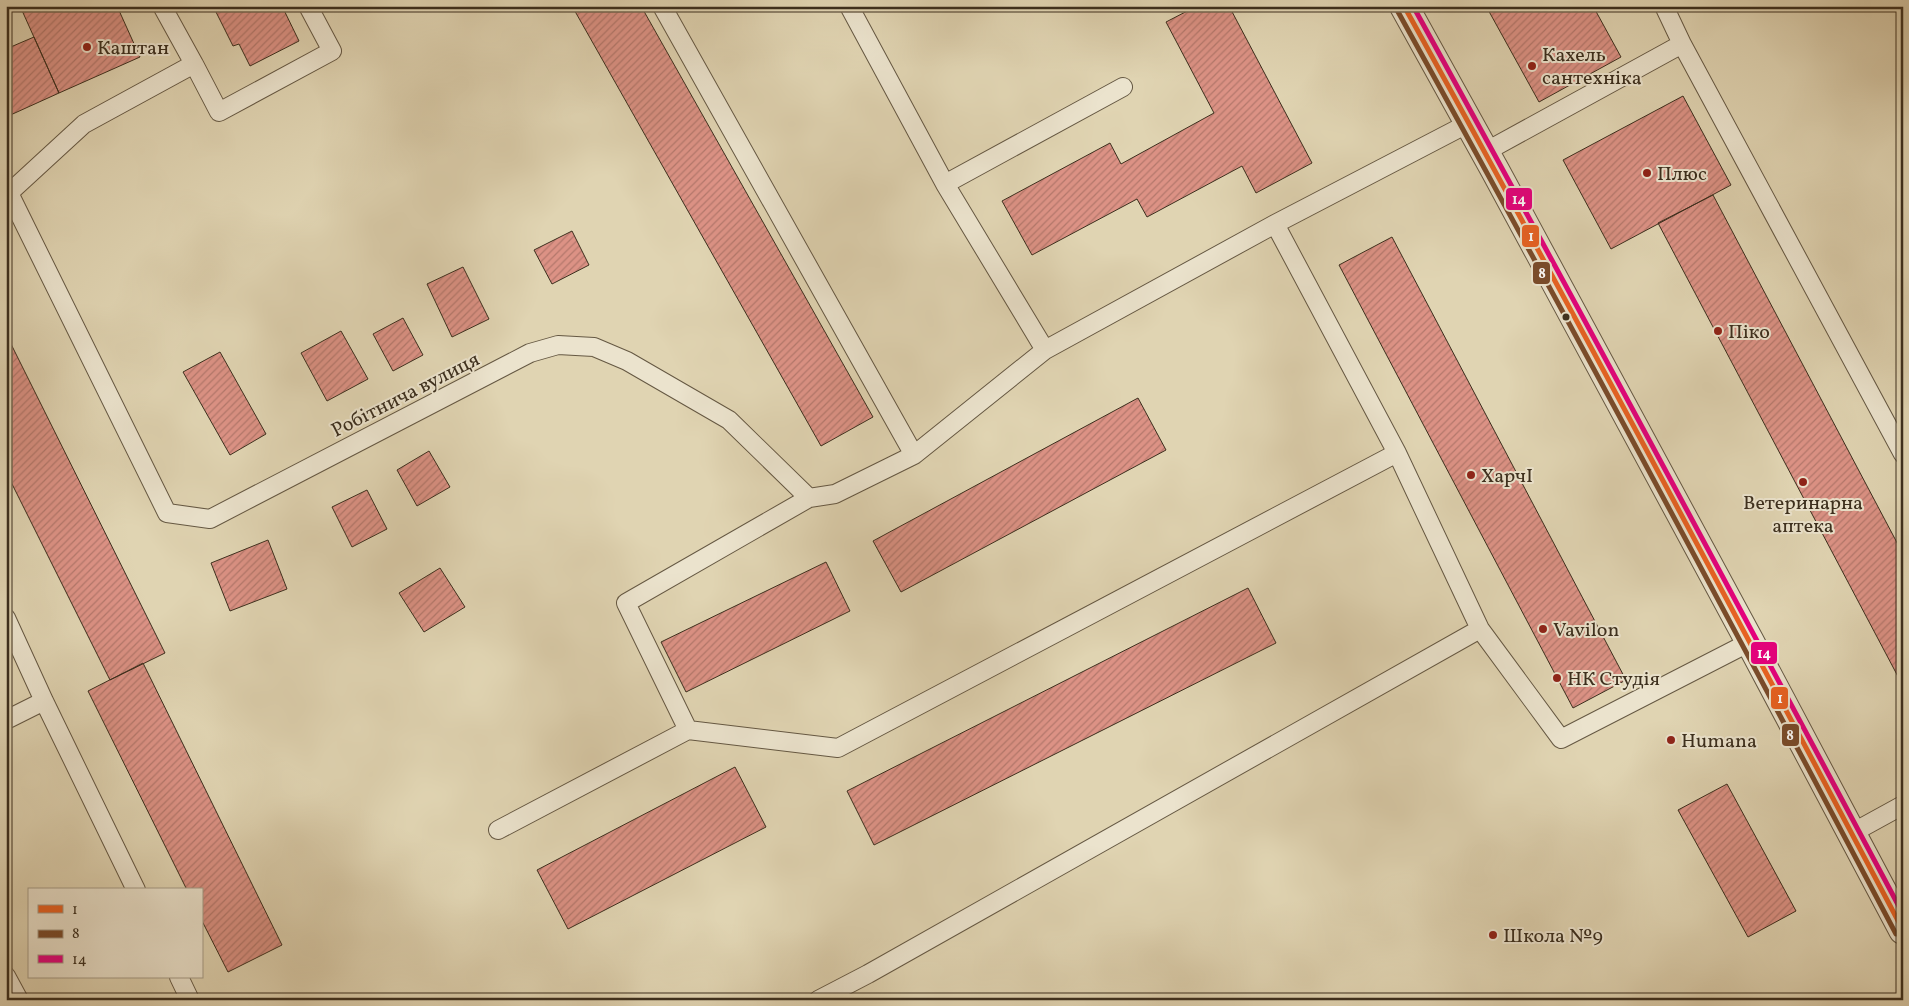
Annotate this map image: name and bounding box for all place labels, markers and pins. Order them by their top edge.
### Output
place label: Каштан [97,35,169,63]
marker: Каштан [81,41,93,53]
place label: Кахель сантехніка [1542,42,1642,93]
marker: Кахель сантехніка [1526,60,1538,72]
place label: Плюс [1657,161,1707,189]
marker: Плюс [1641,167,1653,179]
unlabelled marker [1561,312,1571,322]
place label: Піко [1728,319,1770,347]
marker: Піко [1712,325,1724,337]
place label: ХарчI [1481,463,1533,491]
marker: ХарчI [1465,469,1477,481]
marker: Ветеринарна аптека [1797,476,1809,488]
place label: Ветеринарна аптека [1743,490,1863,541]
place label: Vavilon [1553,617,1619,645]
marker: Vavilon [1537,623,1549,635]
place label: НК Студія [1567,666,1660,694]
marker: НК Студія [1551,672,1563,684]
place label: Humana [1681,728,1757,756]
marker: Humana [1665,734,1677,746]
place label: Школа №9 [1503,923,1603,951]
marker: Школа №9 [1487,929,1499,941]

